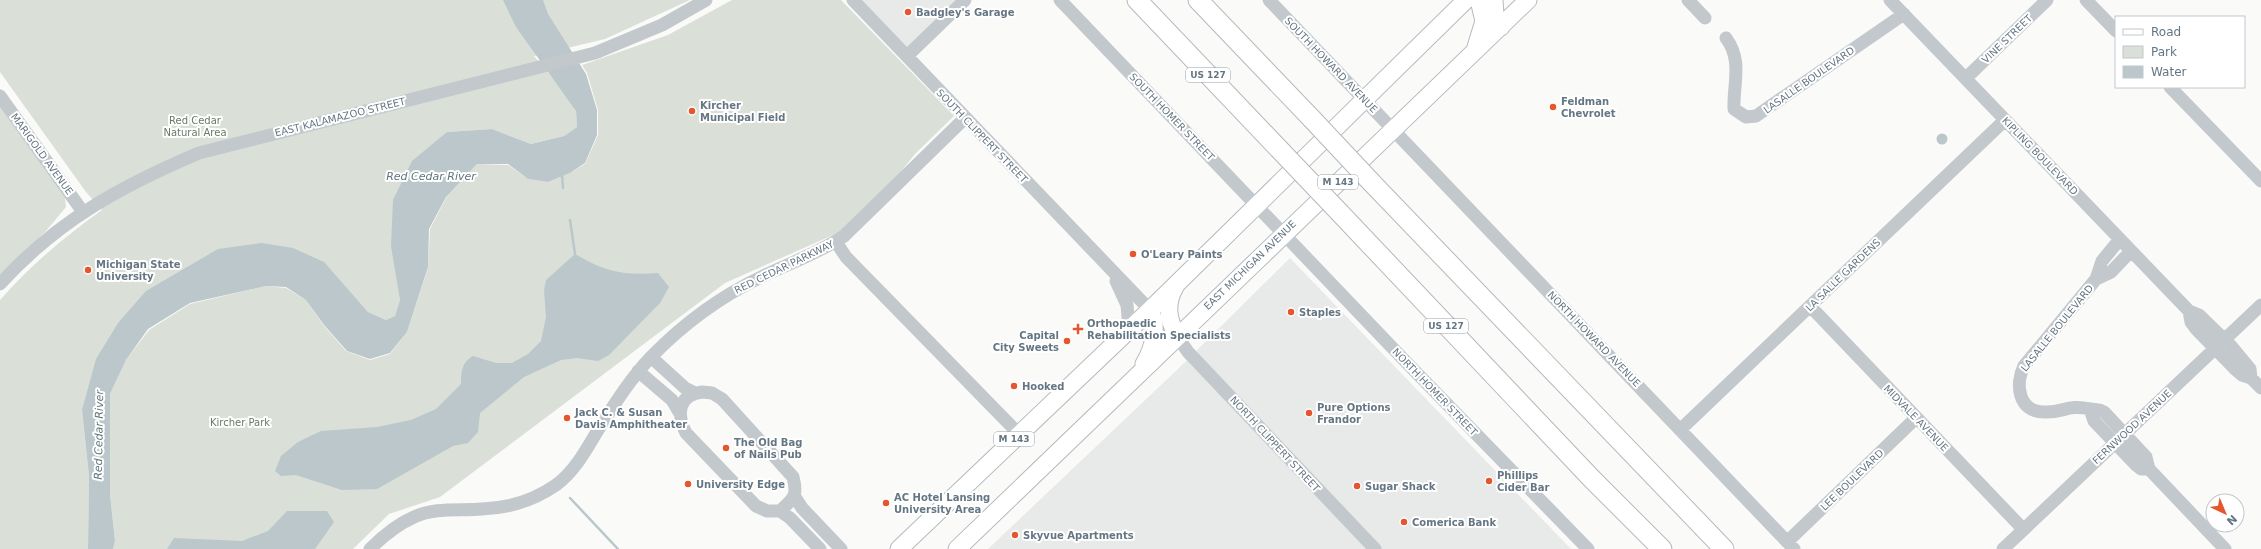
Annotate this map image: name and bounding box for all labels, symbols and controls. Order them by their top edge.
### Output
marker: Badgley's Garage [903,7,913,17]
place label: Badgley's Garage [916,7,1015,18]
street label: VINE STREET [1980,12,2035,66]
street label: SOUTH HOWARD AVENUE [1283,15,1379,115]
legend [2115,16,2245,88]
text: Road [2151,25,2181,39]
street label: LASALLE BOULEVARD [1762,44,1857,116]
text: Park [2151,45,2177,59]
text: Water [2151,65,2187,79]
road number: US 127 [1186,68,1230,82]
street label: SOUTH HOMER STREET [1127,71,1217,164]
street label: SOUTH CLIPPERT STREET [934,87,1030,186]
street label: EAST KALAMAZOO STREET [274,95,407,139]
place label: Feldman Chevrolet [1561,96,1616,119]
place label: Kircher Municipal Field [700,100,785,123]
marker: Feldman Chevrolet [1548,102,1558,112]
marker: Kircher Municipal Field [687,106,697,116]
street label: MARIGOLD AVENUE [9,111,75,197]
park label: Red Cedar Natural Area [163,115,227,138]
street label: KIPLING BOULEVARD [2000,115,2080,197]
water label: Red Cedar River [386,170,477,183]
road number: M 143 [1318,175,1358,189]
street label: EAST MICHIGAN AVENUE [1202,218,1298,312]
street label: LA SALLE GARDENS [1803,237,1883,313]
street label: RED CEDAR PARKWAY [733,238,836,296]
marker: O'Leary Paints [1128,249,1138,259]
place label: O'Leary Paints [1141,249,1223,260]
place label: Michigan State University [96,259,181,282]
marker: Michigan State University [83,265,93,275]
street label: LASALLE BOULEVARD [2019,282,2095,373]
street label: NORTH HOWARD AVENUE [1545,289,1643,389]
marker: Staples [1286,307,1296,317]
place label: Staples [1299,307,1341,318]
place label: Orthopaedic Rehabilitation Specialists [1087,318,1231,341]
road number: US 127 [1424,319,1468,333]
marker: Orthopaedic Rehabilitation Specialists [1072,323,1084,335]
place label: Capital City Sweets [993,330,1059,353]
marker: Capital City Sweets [1062,336,1072,346]
street label: NORTH HOMER STREET [1390,346,1480,439]
marker: Hooked [1009,381,1019,391]
place label: Hooked [1022,381,1064,392]
street label: MIDVALE AVENUE [1882,383,1950,453]
street label: FERNWOOD AVENUE [2090,388,2174,466]
water label: Red Cedar River [92,389,106,480]
street label: NORTH CLIPPERT STREET [1228,394,1323,494]
place label: Pure Options Frandor [1317,402,1391,425]
place label: Jack C. & Susan Davis Amphitheater [574,407,687,430]
marker: Pure Options Frandor [1304,408,1314,418]
marker: Jack C. & Susan Davis Amphitheater [562,413,572,423]
park label: Kircher Park [210,417,270,428]
road number: M 143 [994,432,1034,446]
place label: The Old Bag of Nails Pub [734,437,802,460]
marker: The Old Bag of Nails Pub [721,443,731,453]
street label: LEE BOULEVARD [1818,447,1886,513]
place label: Phillips Cider Bar [1497,470,1549,493]
marker: Phillips Cider Bar [1484,476,1494,486]
marker: University Edge [683,479,693,489]
place label: University Edge [696,479,785,490]
marker: Sugar Shack [1352,481,1362,491]
place label: Sugar Shack [1365,481,1436,492]
place label: AC Hotel Lansing University Area [894,492,990,515]
north arrow [2205,493,2245,533]
marker: AC Hotel Lansing University Area [881,498,891,508]
text: N [2224,512,2239,528]
marker: Comerica Bank [1399,517,1409,527]
place label: Comerica Bank [1412,517,1496,528]
marker: Skyvue Apartments [1010,530,1020,540]
place label: Skyvue Apartments [1023,530,1134,541]

